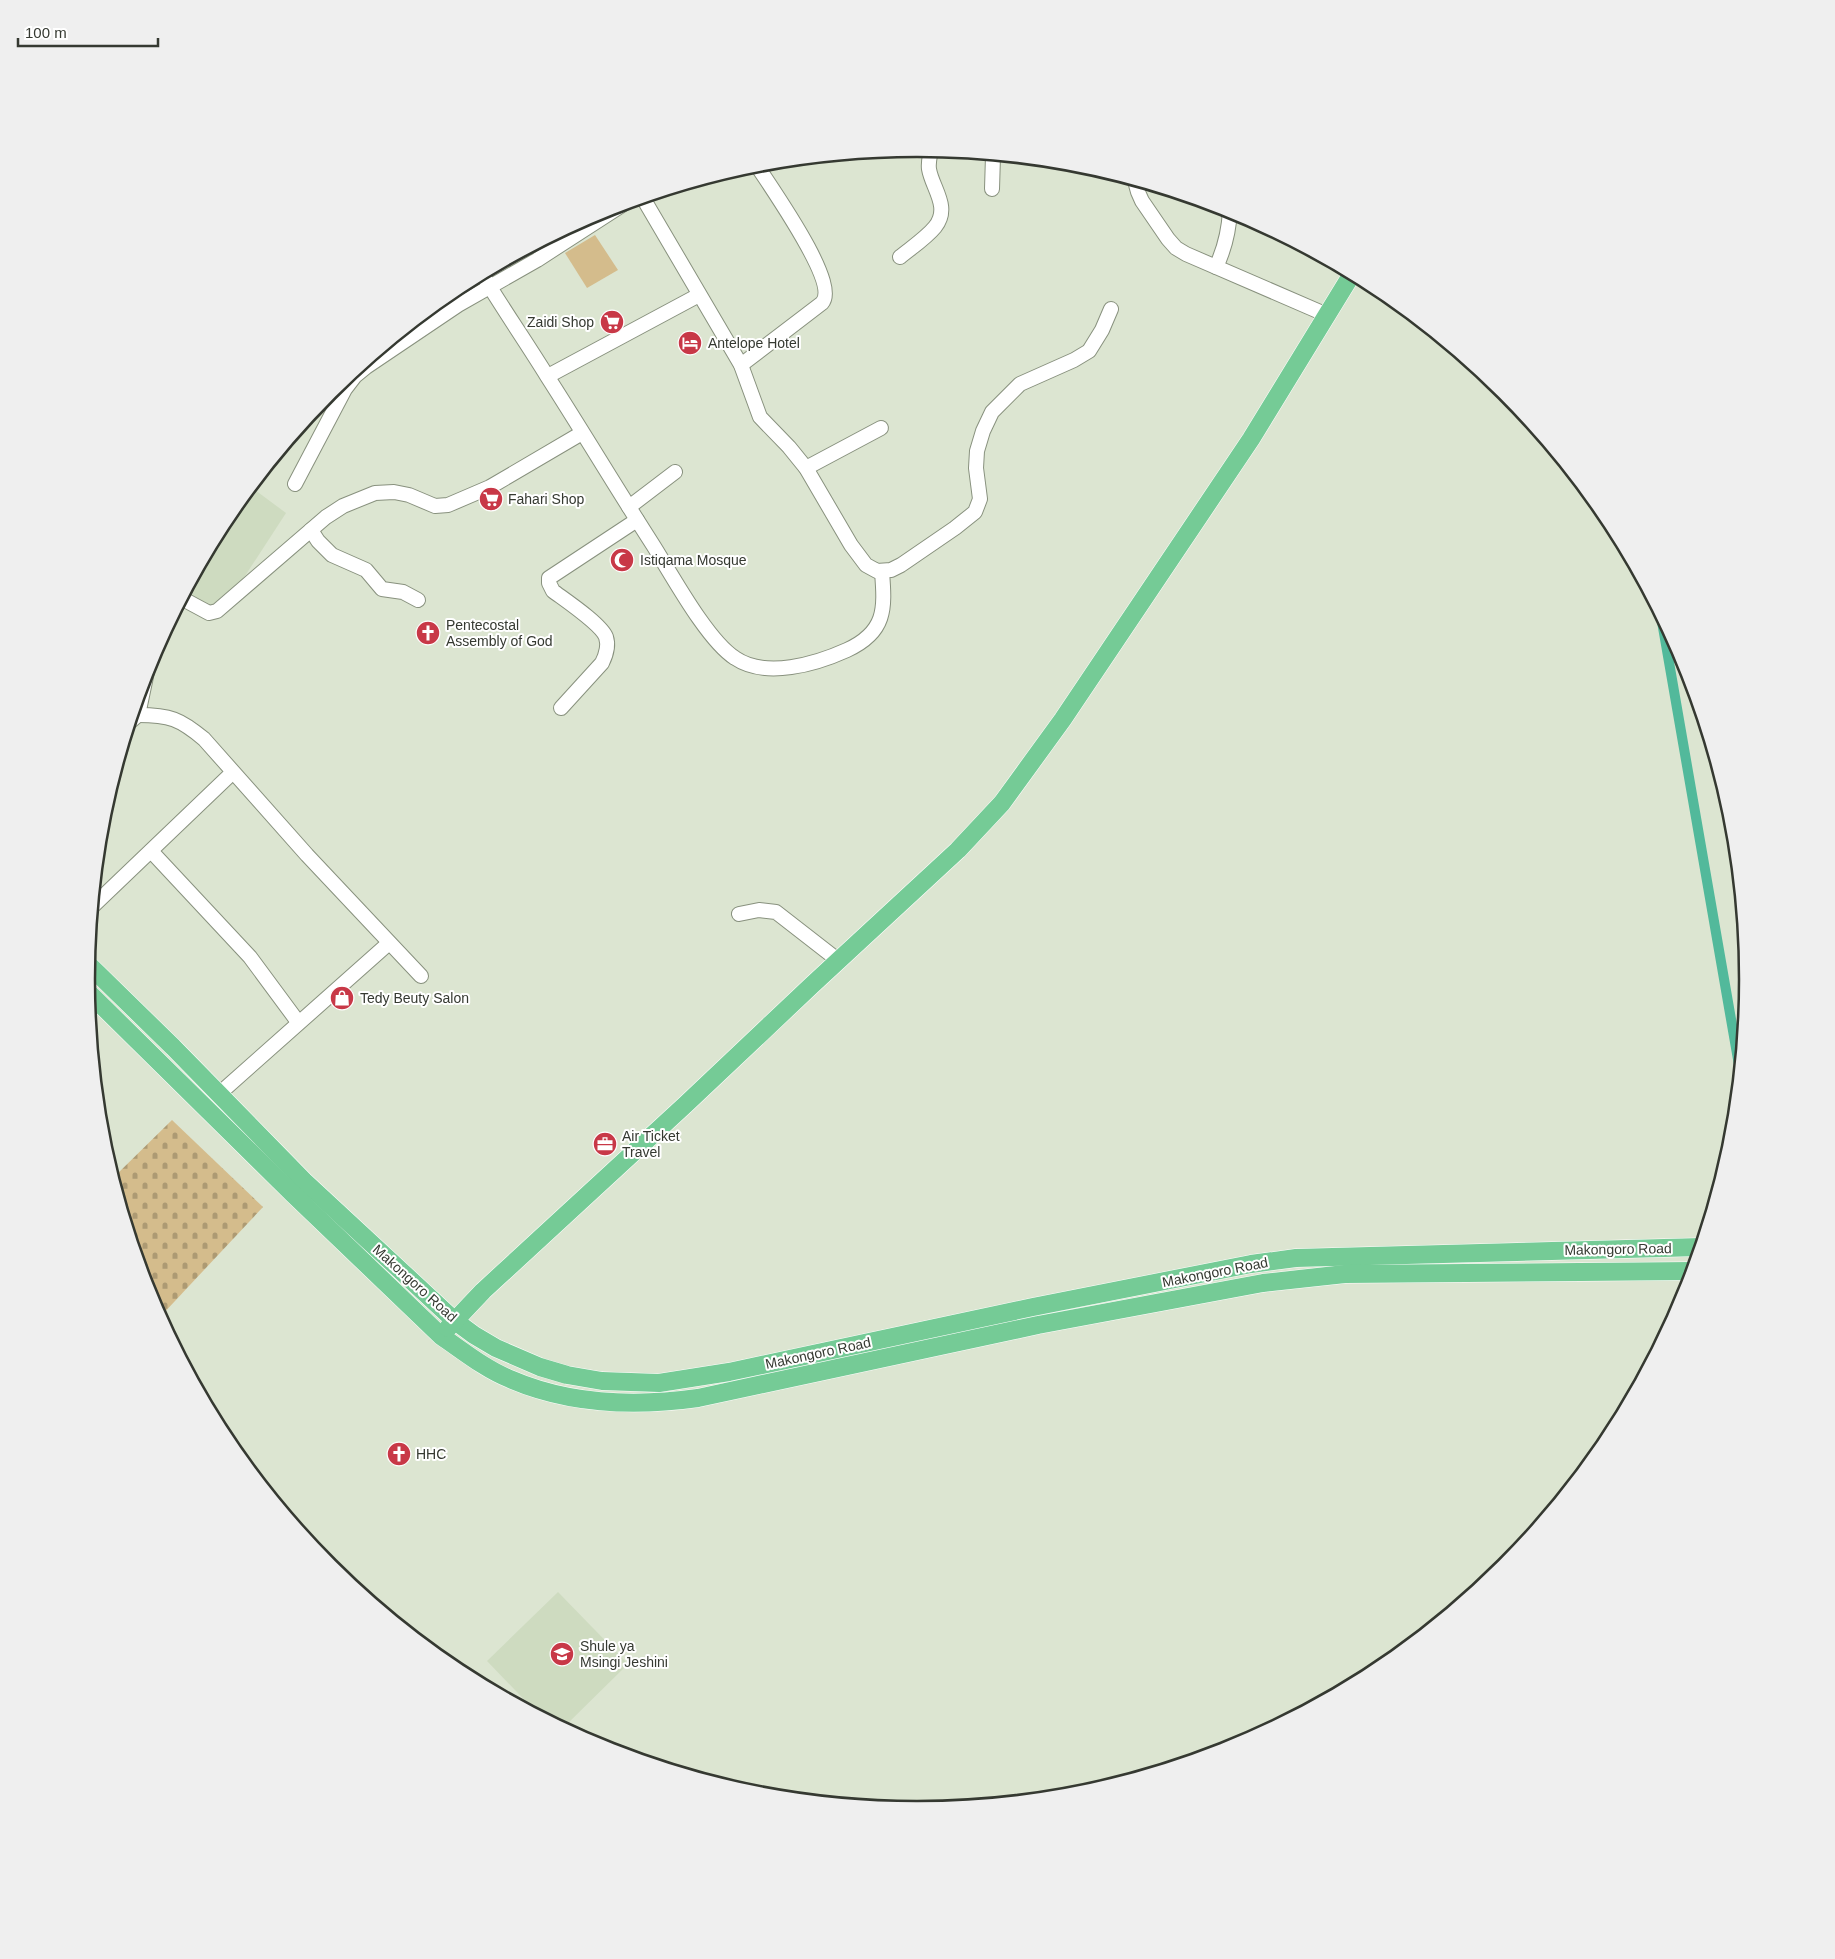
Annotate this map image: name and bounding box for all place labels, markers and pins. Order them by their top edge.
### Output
supermarket icon: Zaidi Shop [599,309,625,335]
place label: Zaidi Shop [527,314,594,330]
hotel icon: Antelope Hotel [677,330,703,356]
place label: Antelope Hotel [708,335,800,351]
supermarket icon: Fahari Shop [478,486,504,512]
place label: Fahari Shop [508,491,584,507]
mosque icon: Istiqama Mosque [609,547,635,573]
place label: Istiqama Mosque [640,552,747,568]
place label: Pentecostal Assembly of God [446,617,553,649]
church icon: Pentecostal Assembly of God [415,620,441,646]
shop icon: Tedy Beuty Salon [329,985,355,1011]
place label: Tedy Beuty Salon [360,990,469,1006]
place label: Air Ticket Travel [622,1128,680,1160]
office icon: Air Ticket Travel [592,1131,618,1157]
church icon: HHC [386,1441,412,1467]
place label: HHC [416,1446,446,1462]
place label: Shule ya Msingi Jeshini [580,1638,668,1670]
school or university icon: Shule ya Msingi Jeshini [549,1641,575,1667]

